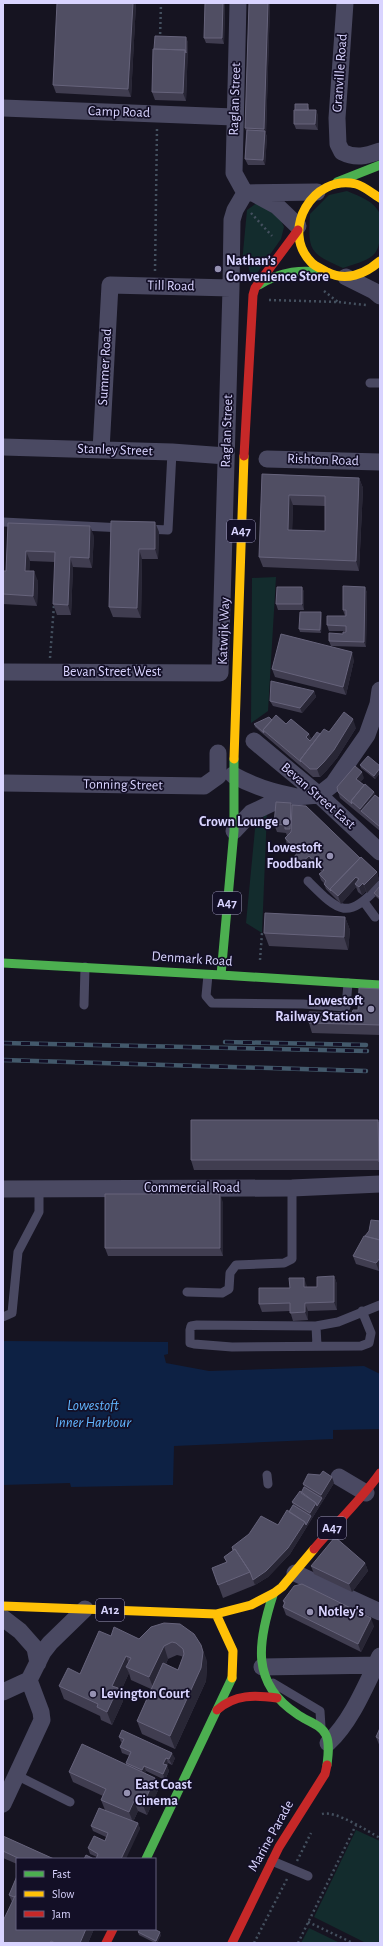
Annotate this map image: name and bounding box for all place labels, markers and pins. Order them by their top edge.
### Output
place label: Nathan’s Convenience Store [226,254,329,284]
marker: Nathan’s Convenience Store [213,264,223,274]
place label: Crown Lounge [199,815,278,829]
marker: Crown Lounge [281,817,291,827]
place label: Lowestoft Foodbank [266,841,322,871]
marker: Lowestoft Foodbank [325,851,335,861]
place label: Lowestoft Railway Station [275,994,363,1024]
marker: Lowestoft Railway Station [366,1004,376,1014]
place label: Notley's [318,1605,364,1619]
marker: Notley's [305,1607,315,1617]
place label: Levington Court [101,1687,190,1701]
marker: Levington Court [88,1689,98,1699]
place label: East Coast Cinema [135,1778,192,1808]
marker: East Coast Cinema [122,1788,132,1798]

